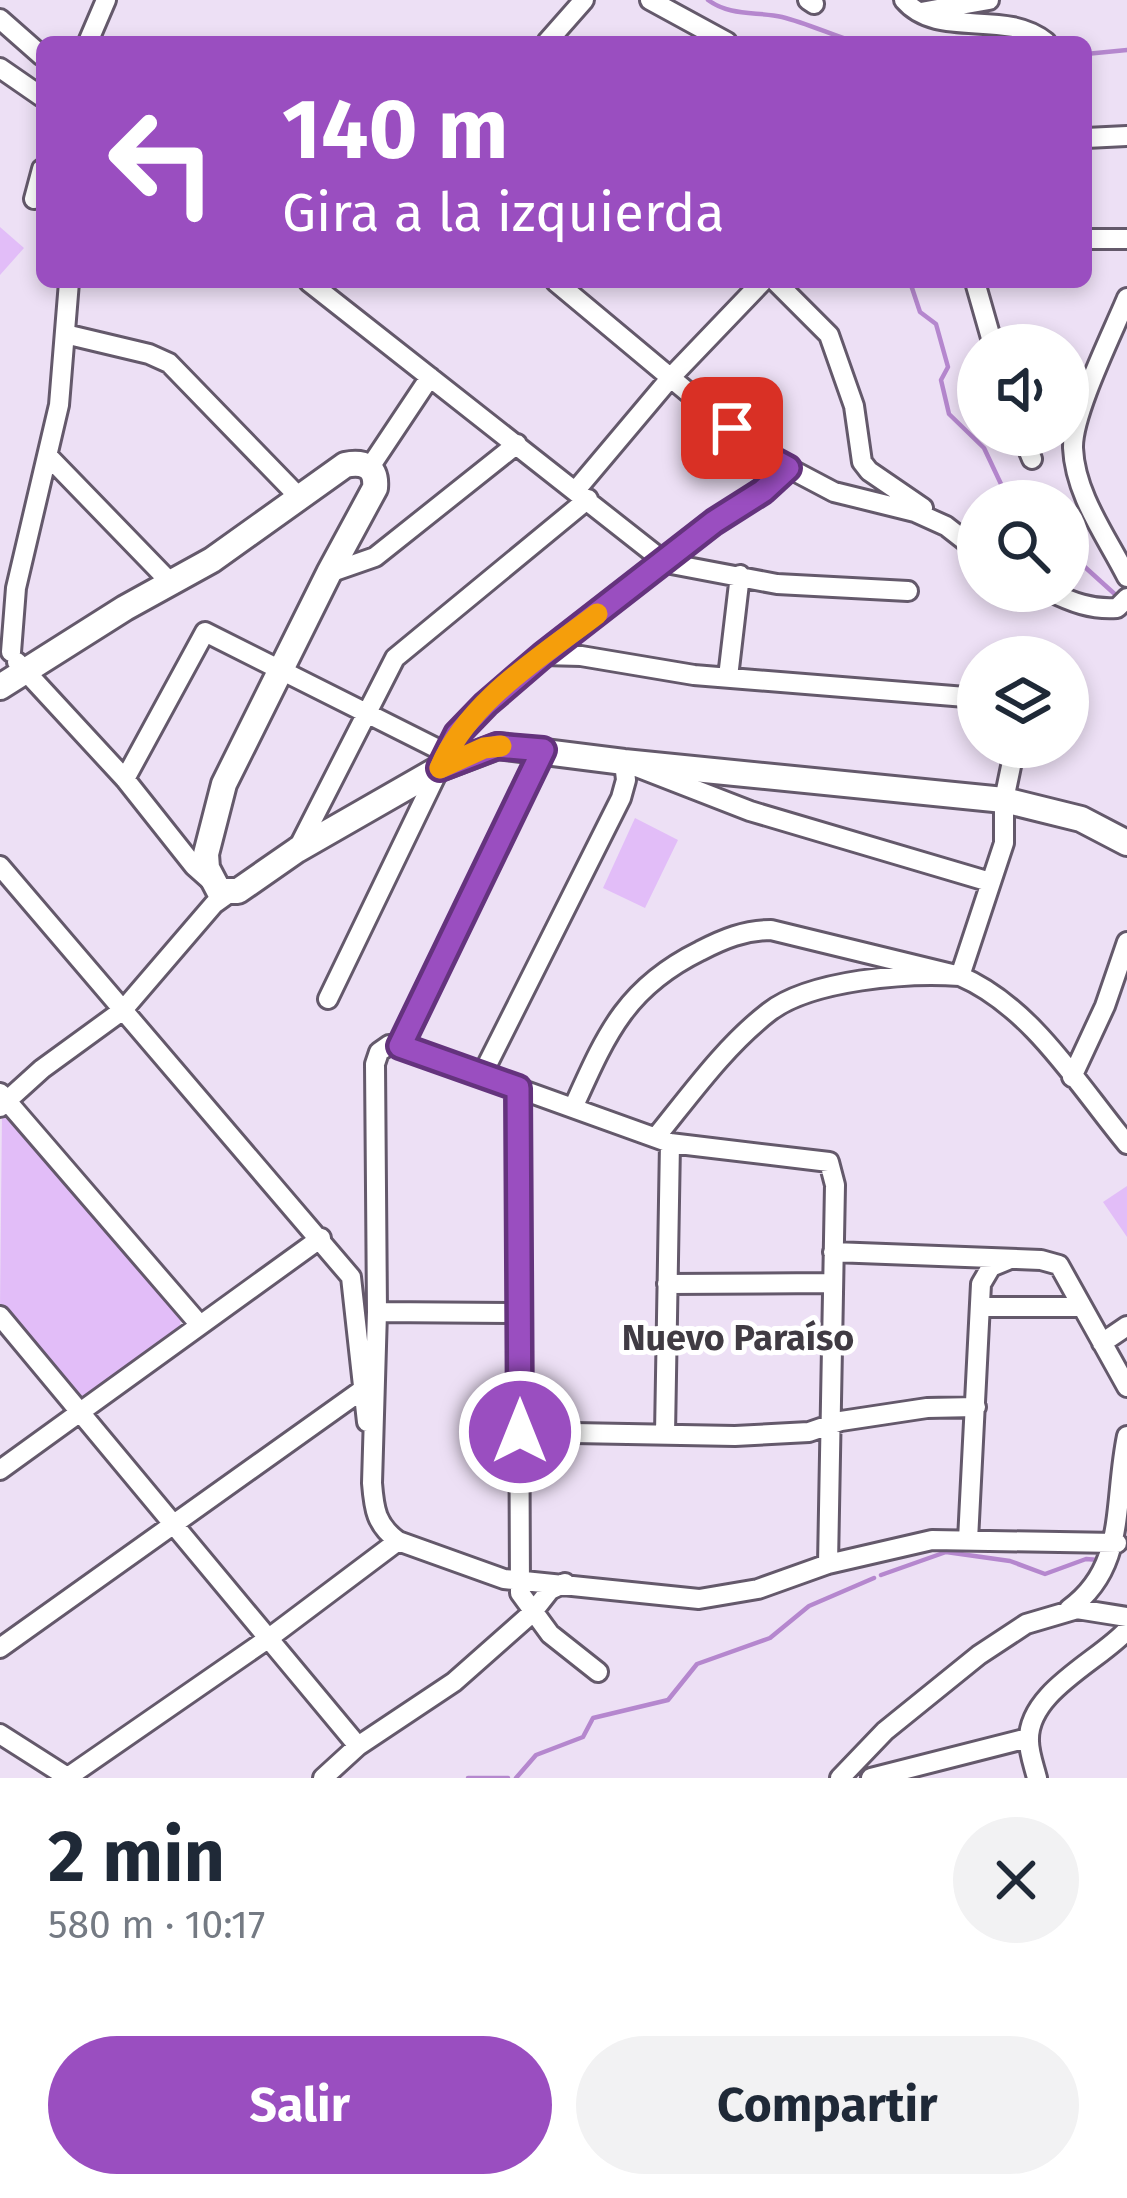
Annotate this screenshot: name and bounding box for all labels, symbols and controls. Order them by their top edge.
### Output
text: 140 m [282,79,508,180]
icon: left [84,84,240,240]
text: Gira a la izquierda [282,181,725,245]
map controls [957,324,1089,768]
button: sound [957,324,1089,456]
pin [681,377,783,479]
icon: arrive [699,395,765,461]
button: search [957,480,1089,612]
button: layers [957,636,1089,768]
district label: Nuevo Paraíso [622,1316,854,1360]
position arrow [457,1369,583,1495]
text: 2 min [48,1814,225,1900]
button: close [953,1817,1079,1943]
text: 580 m · 10:17 [48,1902,265,1948]
button: Salir [48,2036,552,2174]
button: Compartir [576,2036,1079,2174]

